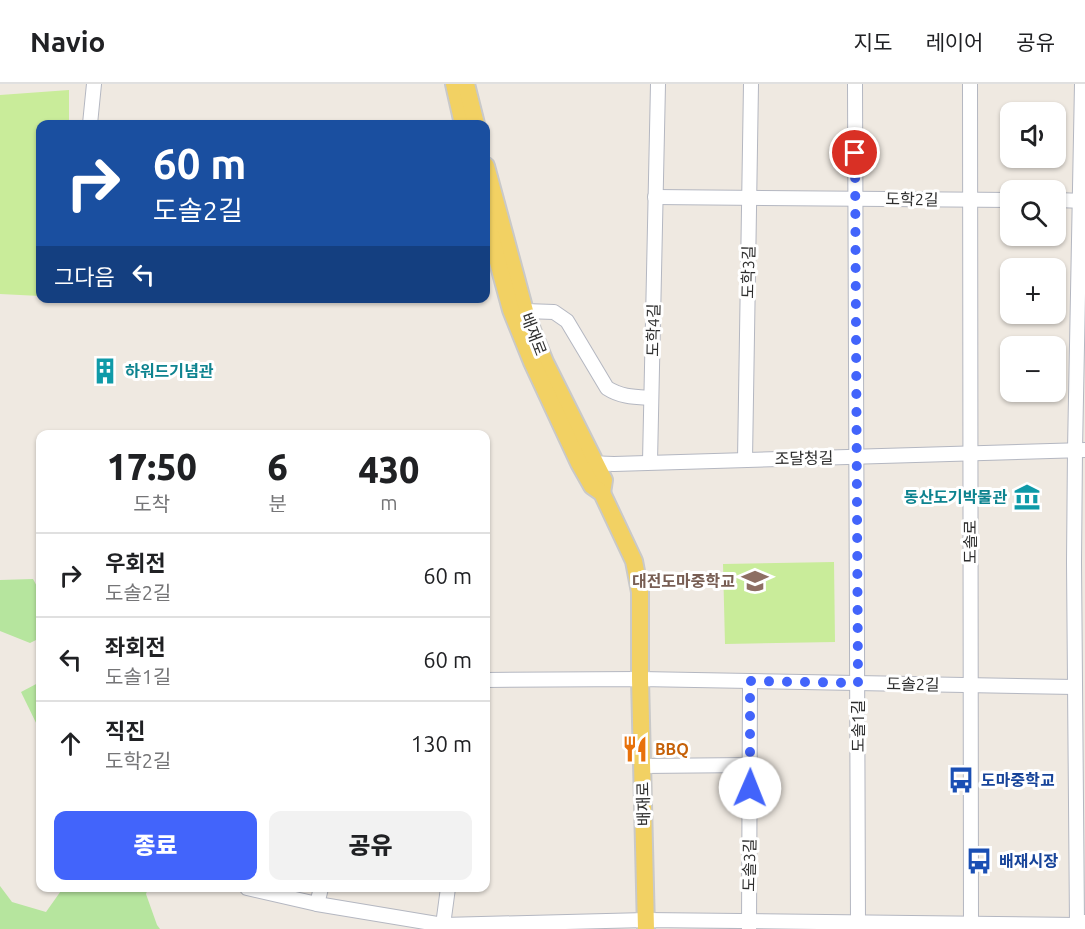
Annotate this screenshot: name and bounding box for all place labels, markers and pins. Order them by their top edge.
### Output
pin [829,127,880,178]
building icon: 하워드기념관 [90,356,120,386]
place label: 하워드기념관 [125,362,214,380]
museum icon: 동산도기박물관 [1012,482,1042,512]
place label: 동산도기박물관 [904,488,1007,506]
school or university icon: 대전도마중학교 [740,566,770,596]
place label: 대전도마중학교 [632,572,735,590]
restaurant icon: BBQ [620,734,650,764]
place label: BBQ [655,740,689,758]
bus stop icon: 도마중학교 [946,765,976,795]
place label: 도마중학교 [981,771,1055,789]
bus stop icon: 배재시장 [964,846,994,876]
place label: 배재시장 [999,852,1058,870]

